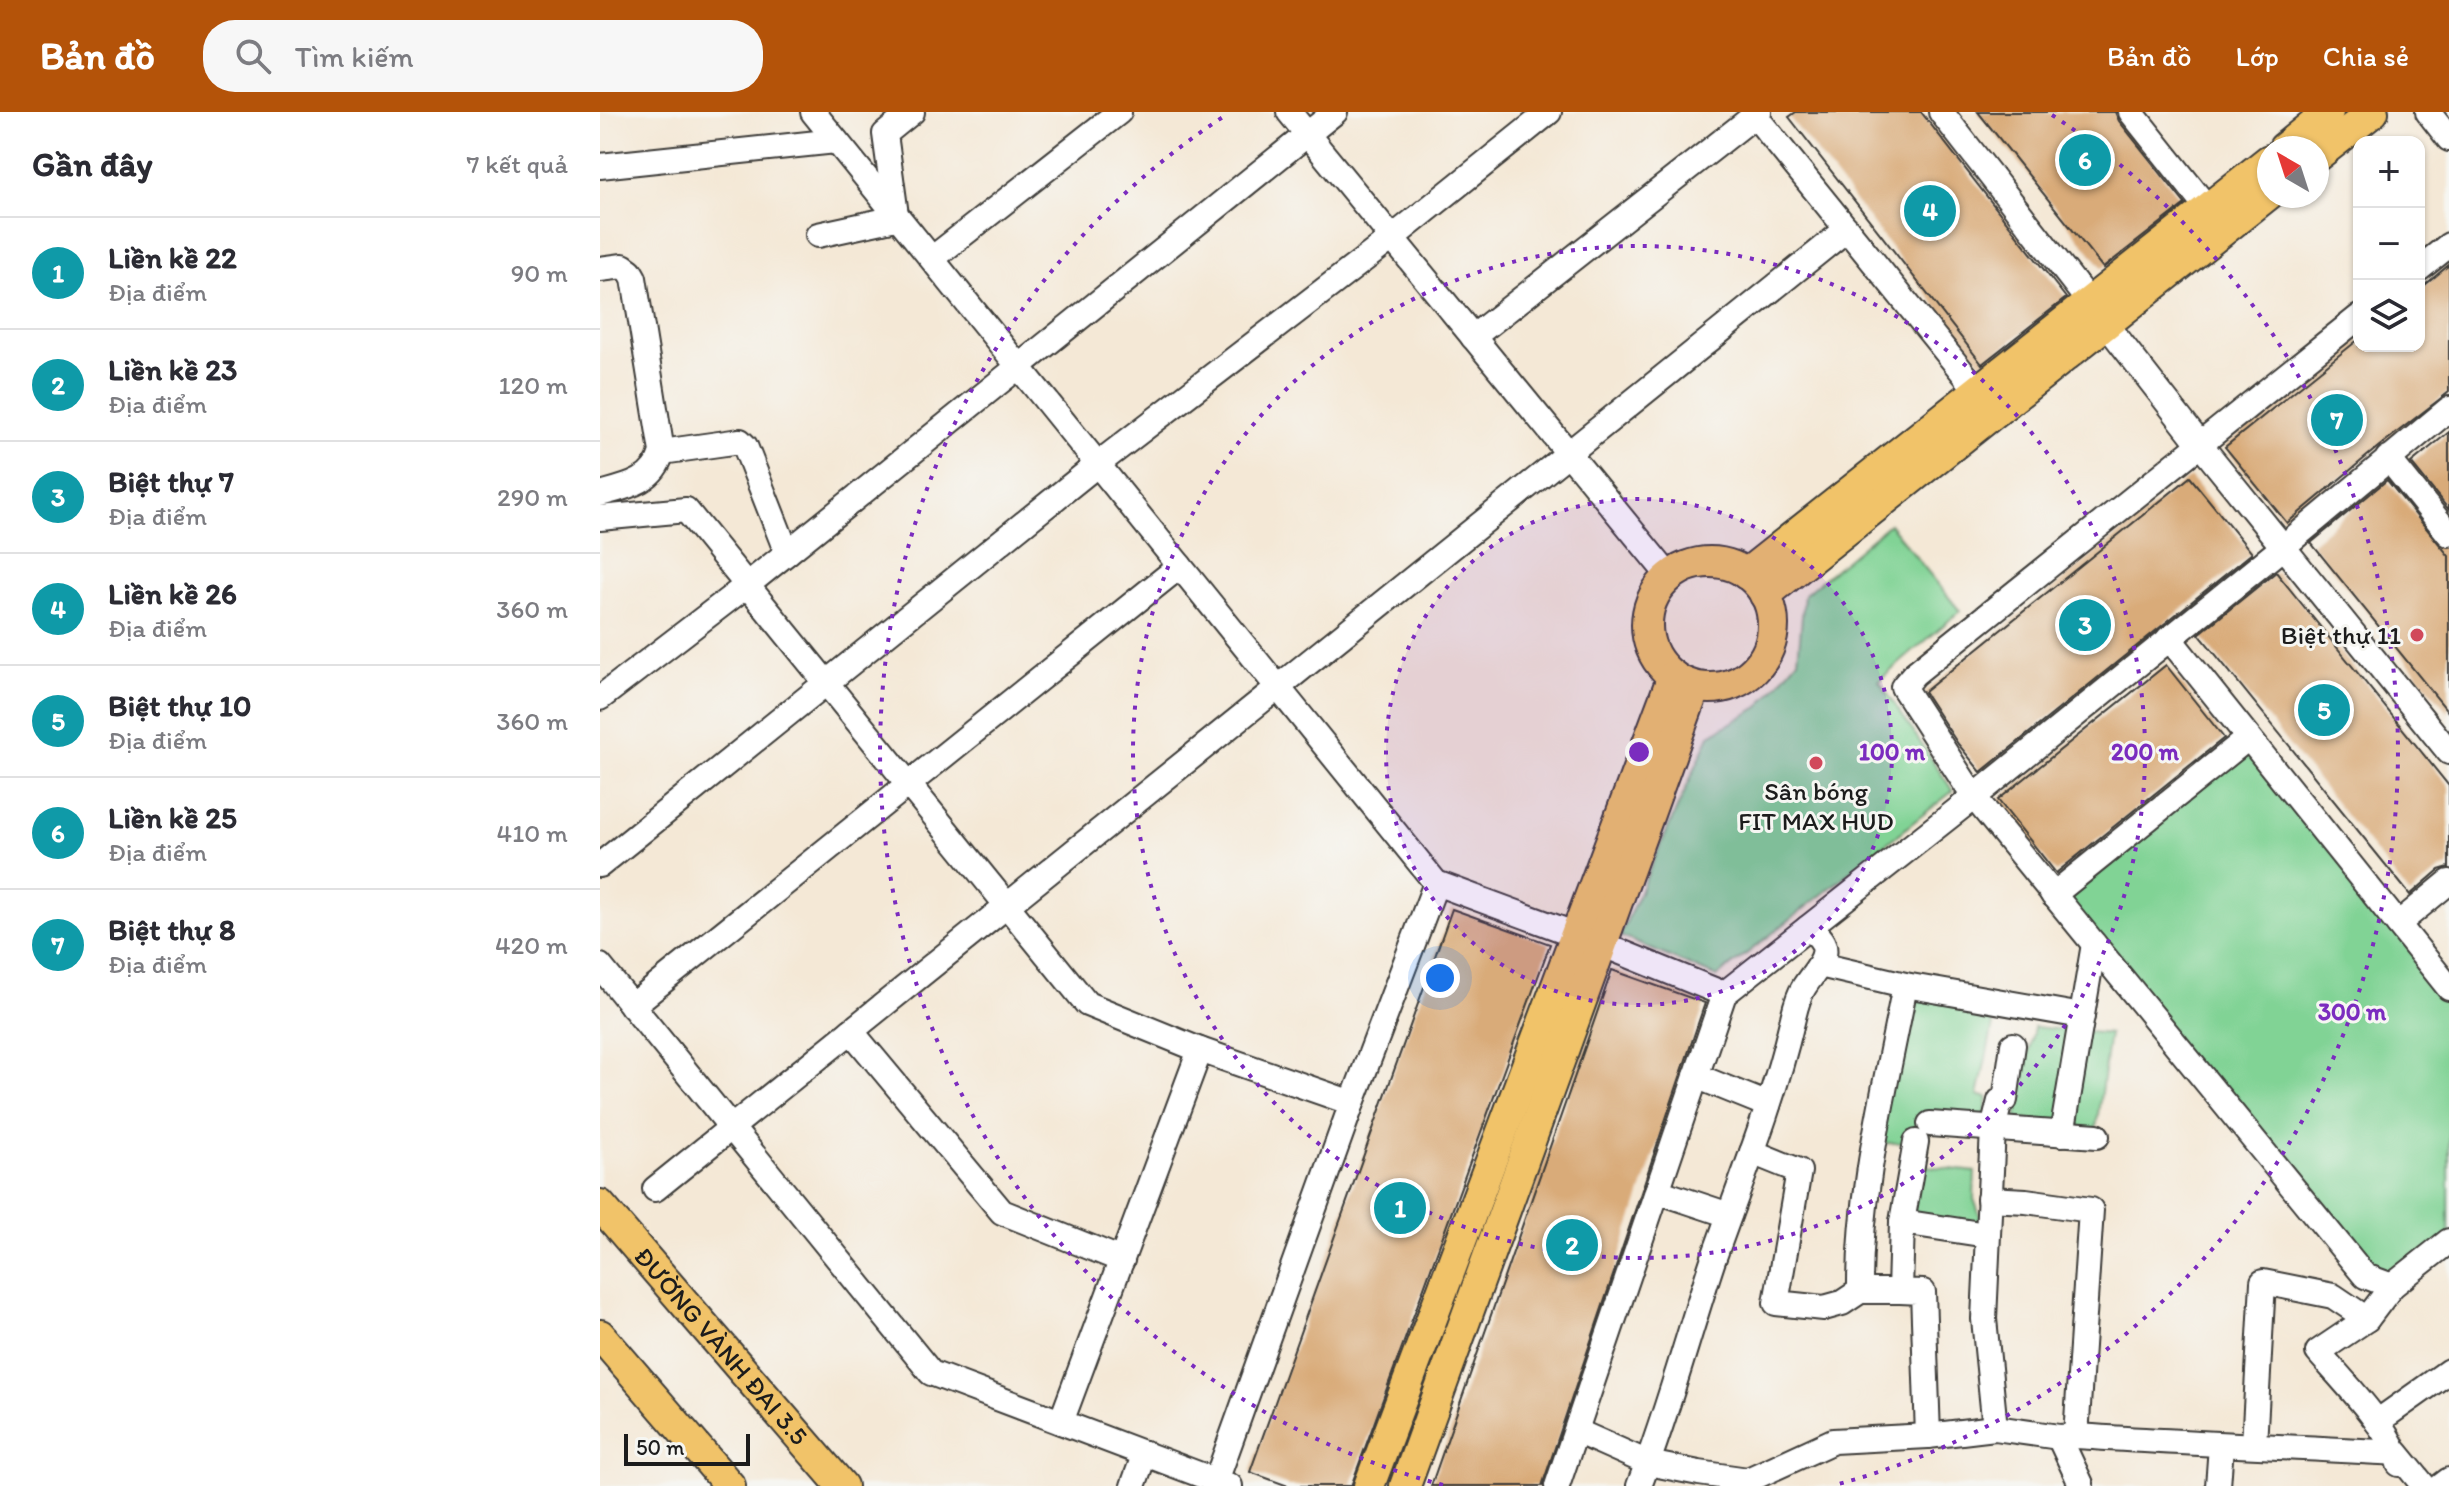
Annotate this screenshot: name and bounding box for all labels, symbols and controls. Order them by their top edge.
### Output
search box [203,20,763,92]
text: Bản đồ [40,33,155,79]
icon: search [231,34,275,78]
text: Tìm kiếm [295,38,414,75]
text: Bản đồ [2107,39,2192,73]
text: Lớp [2236,39,2279,73]
text: Chia sẻ [2323,39,2409,73]
pin: 6 [2059,130,2111,190]
north arrow [2257,136,2329,208]
map controls [2353,136,2425,352]
button: + [2353,136,2425,208]
text: Gần đây [32,144,153,185]
text: 7 kết quả [467,148,568,180]
pin: 4 [1904,181,1956,241]
button: − [2353,208,2425,280]
text: Liền kề 22 [108,239,237,276]
text: 1 [52,257,64,289]
text: 90 m [511,257,568,289]
text: Địa điểm [108,276,207,308]
button: layers [2353,280,2425,352]
text: Liền kề 23 [108,351,237,388]
text: 2 [51,369,65,401]
text: 120 m [499,369,568,401]
text: Địa điểm [108,388,207,420]
pin: 7 [2311,390,2363,450]
text: Biệt thự 7 [108,463,234,500]
text: 3 [51,481,65,513]
text: 290 m [497,481,568,513]
text: Địa điểm [108,500,207,532]
text: Liền kề 26 [108,575,237,612]
text: 4 [50,593,66,625]
text: 360 m [496,593,568,625]
pin: 3 [2059,595,2111,655]
text: Địa điểm [108,612,207,644]
place label: Biệt thự 11 [2281,619,2401,651]
marker: Biệt thự 11 [2408,626,2426,644]
pin: 5 [2298,680,2350,740]
text: Biệt thự 10 [108,687,251,724]
text: 5 [51,705,65,737]
text: 360 m [496,705,568,737]
text: Địa điểm [108,724,207,756]
text: 100 m [1859,737,1926,766]
text: 200 m [2111,737,2180,766]
centre of rings [1625,738,1653,766]
marker: Sân bóng FIT MAX HUD [1807,754,1825,772]
place label: Sân bóng FIT MAX HUD [1738,775,1894,837]
text: Liền kề 25 [108,799,237,836]
text: 6 [51,817,65,849]
text: 410 m [497,817,568,849]
text: Địa điểm [108,836,207,868]
text: Biệt thự 8 [108,911,235,948]
text: 7 [52,929,64,961]
text: 420 m [495,929,568,961]
text: Địa điểm [108,948,207,980]
your location [1420,958,1460,998]
text: 300 m [2318,997,2387,1026]
pin: 1 [1374,1178,1426,1238]
pin: 2 [1546,1215,1598,1275]
street label: ĐƯỜNG VÀNH ĐAI 3.5 [627,1240,815,1452]
scale bar [624,1430,750,1466]
text: 50 m [636,1434,685,1461]

